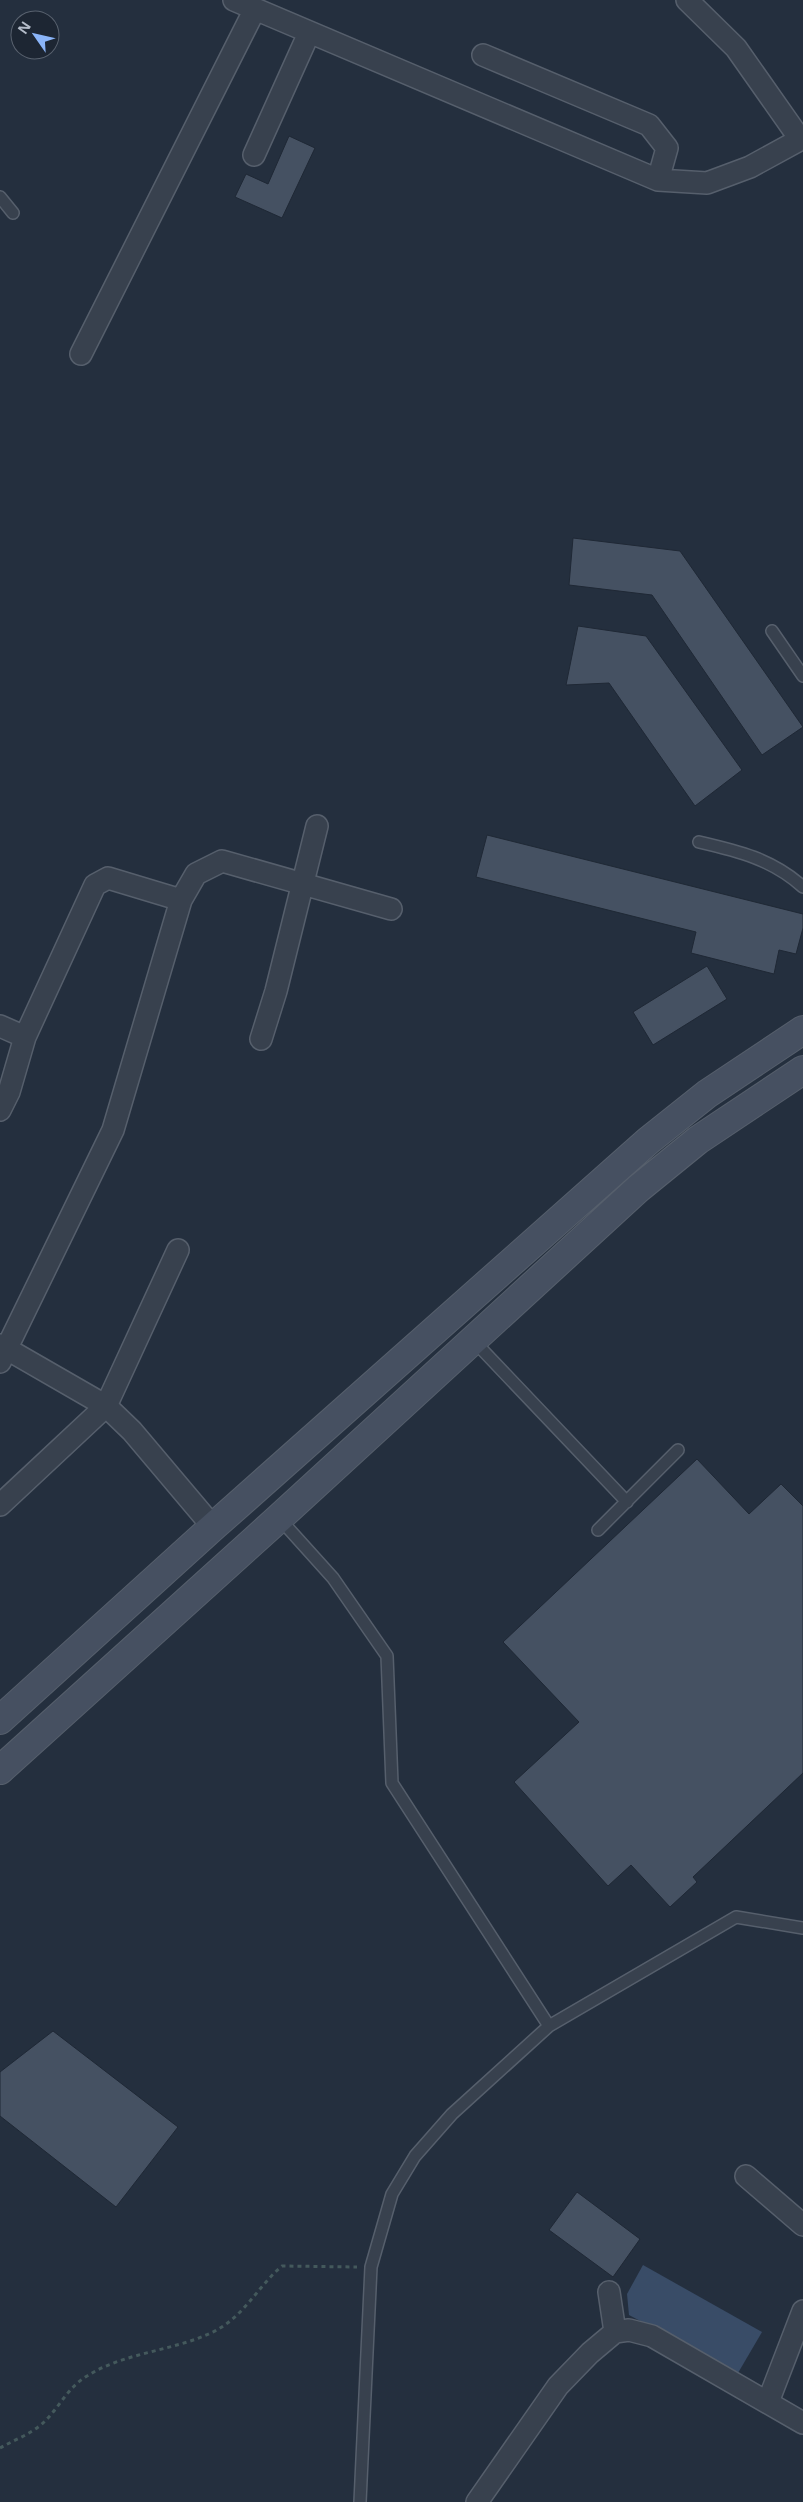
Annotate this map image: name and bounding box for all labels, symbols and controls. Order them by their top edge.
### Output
north arrow [10,10,60,60]
text: N [13,17,35,37]

